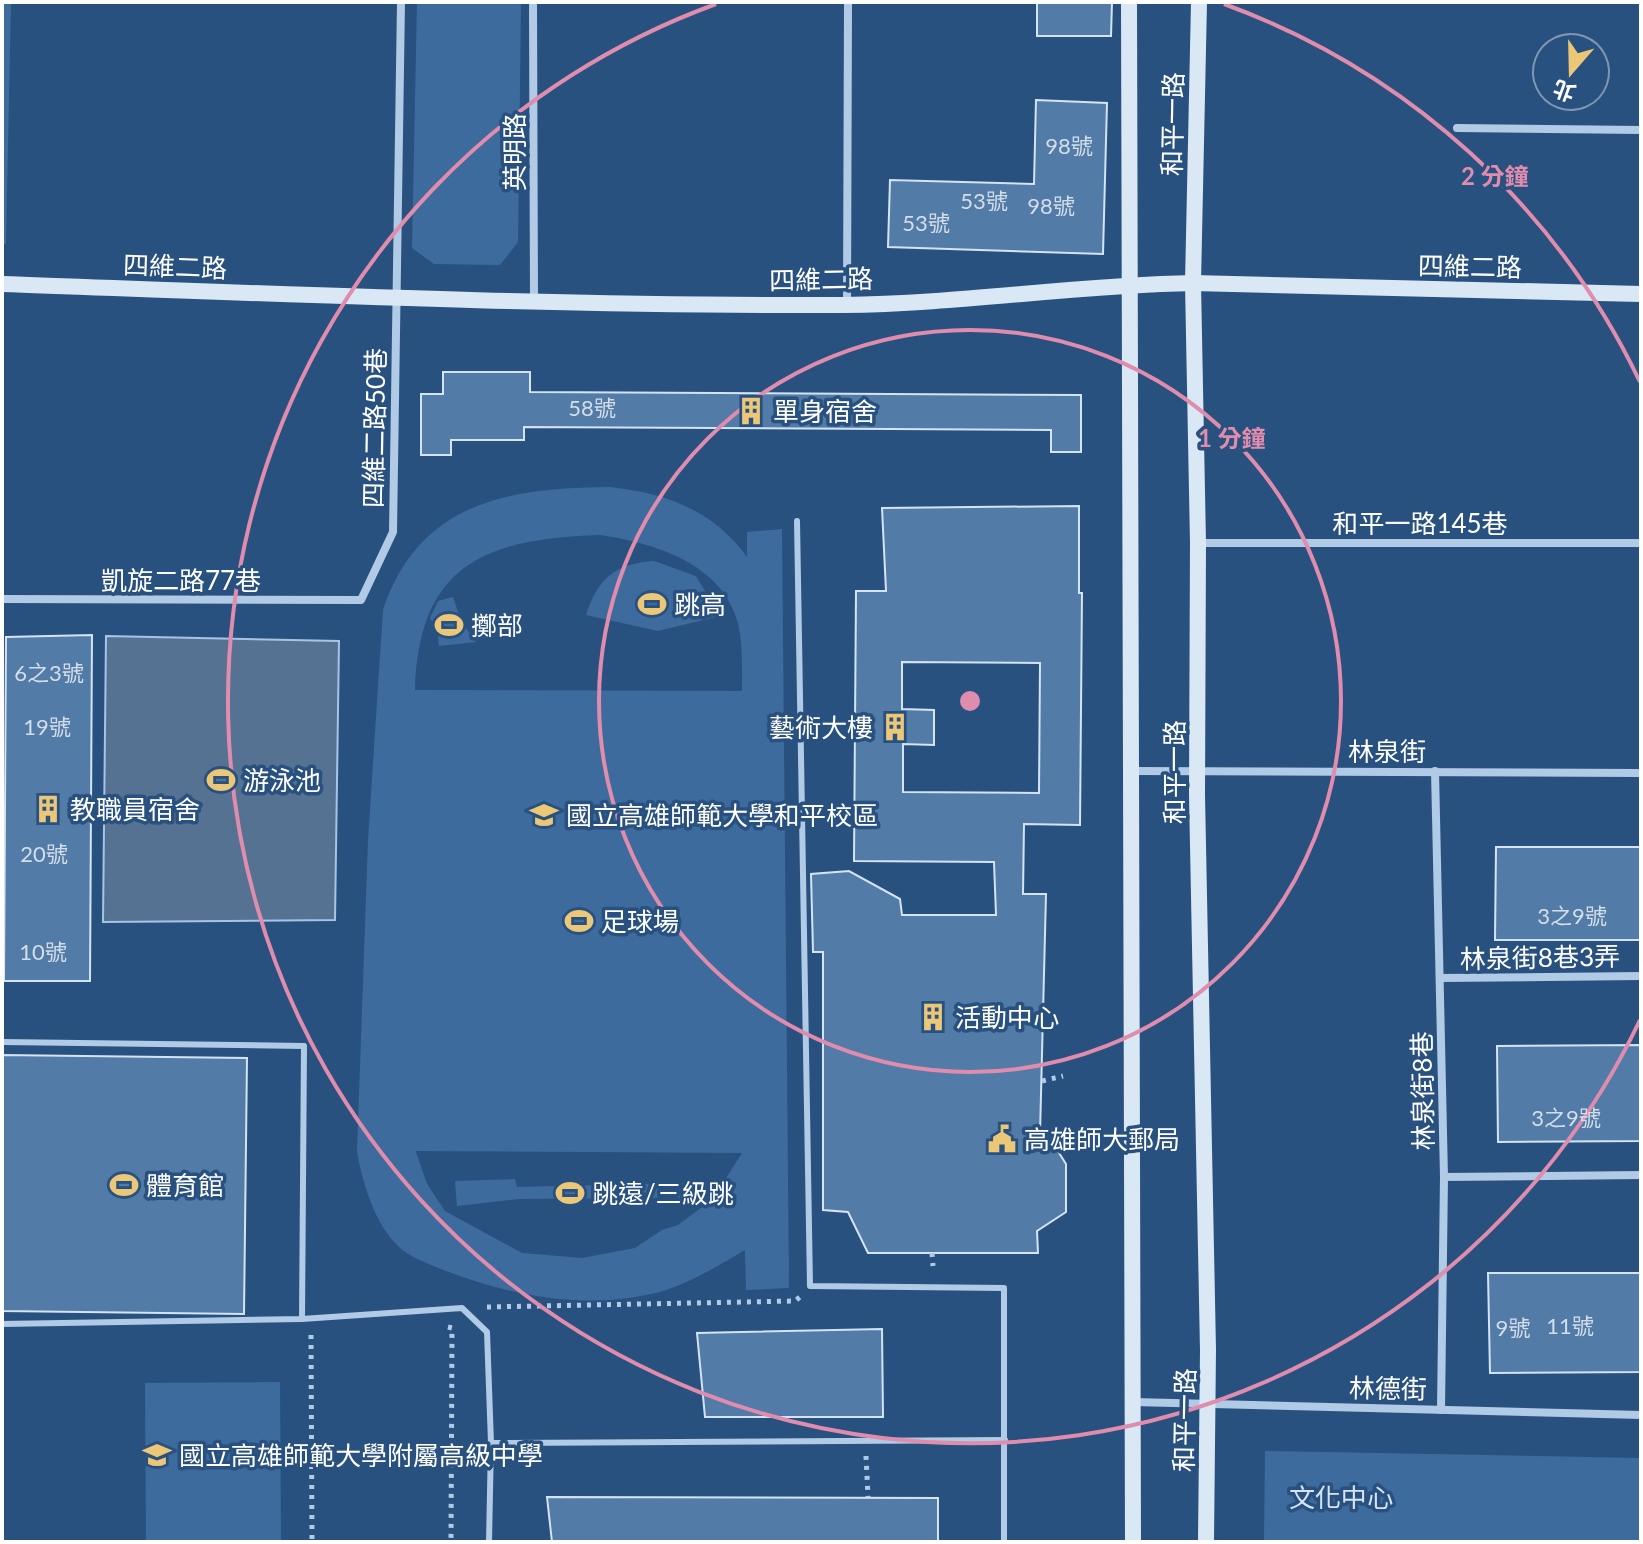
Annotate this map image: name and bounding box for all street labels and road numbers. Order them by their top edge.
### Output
street label: 和平一路 [1155,72,1189,176]
street label: 英明路 [498,113,530,191]
street label: 四維二路 [122,248,228,284]
street label: 四維二路 [1418,249,1522,283]
street label: 四維二路 [769,262,873,296]
street label: 四維二路50巷 [357,348,391,508]
street label: 和平一路145巷 [1332,507,1508,539]
street label: 凱旋二路77巷 [101,564,261,596]
street label: 和平一路 [1158,720,1190,824]
street label: 林泉街 [1348,735,1426,767]
street label: 林泉街8巷3弄 [1460,940,1620,974]
street label: 林泉街8巷 [1405,1031,1439,1151]
street label: 和平一路 [1167,1368,1201,1472]
street label: 林德街 [1349,1371,1427,1405]

